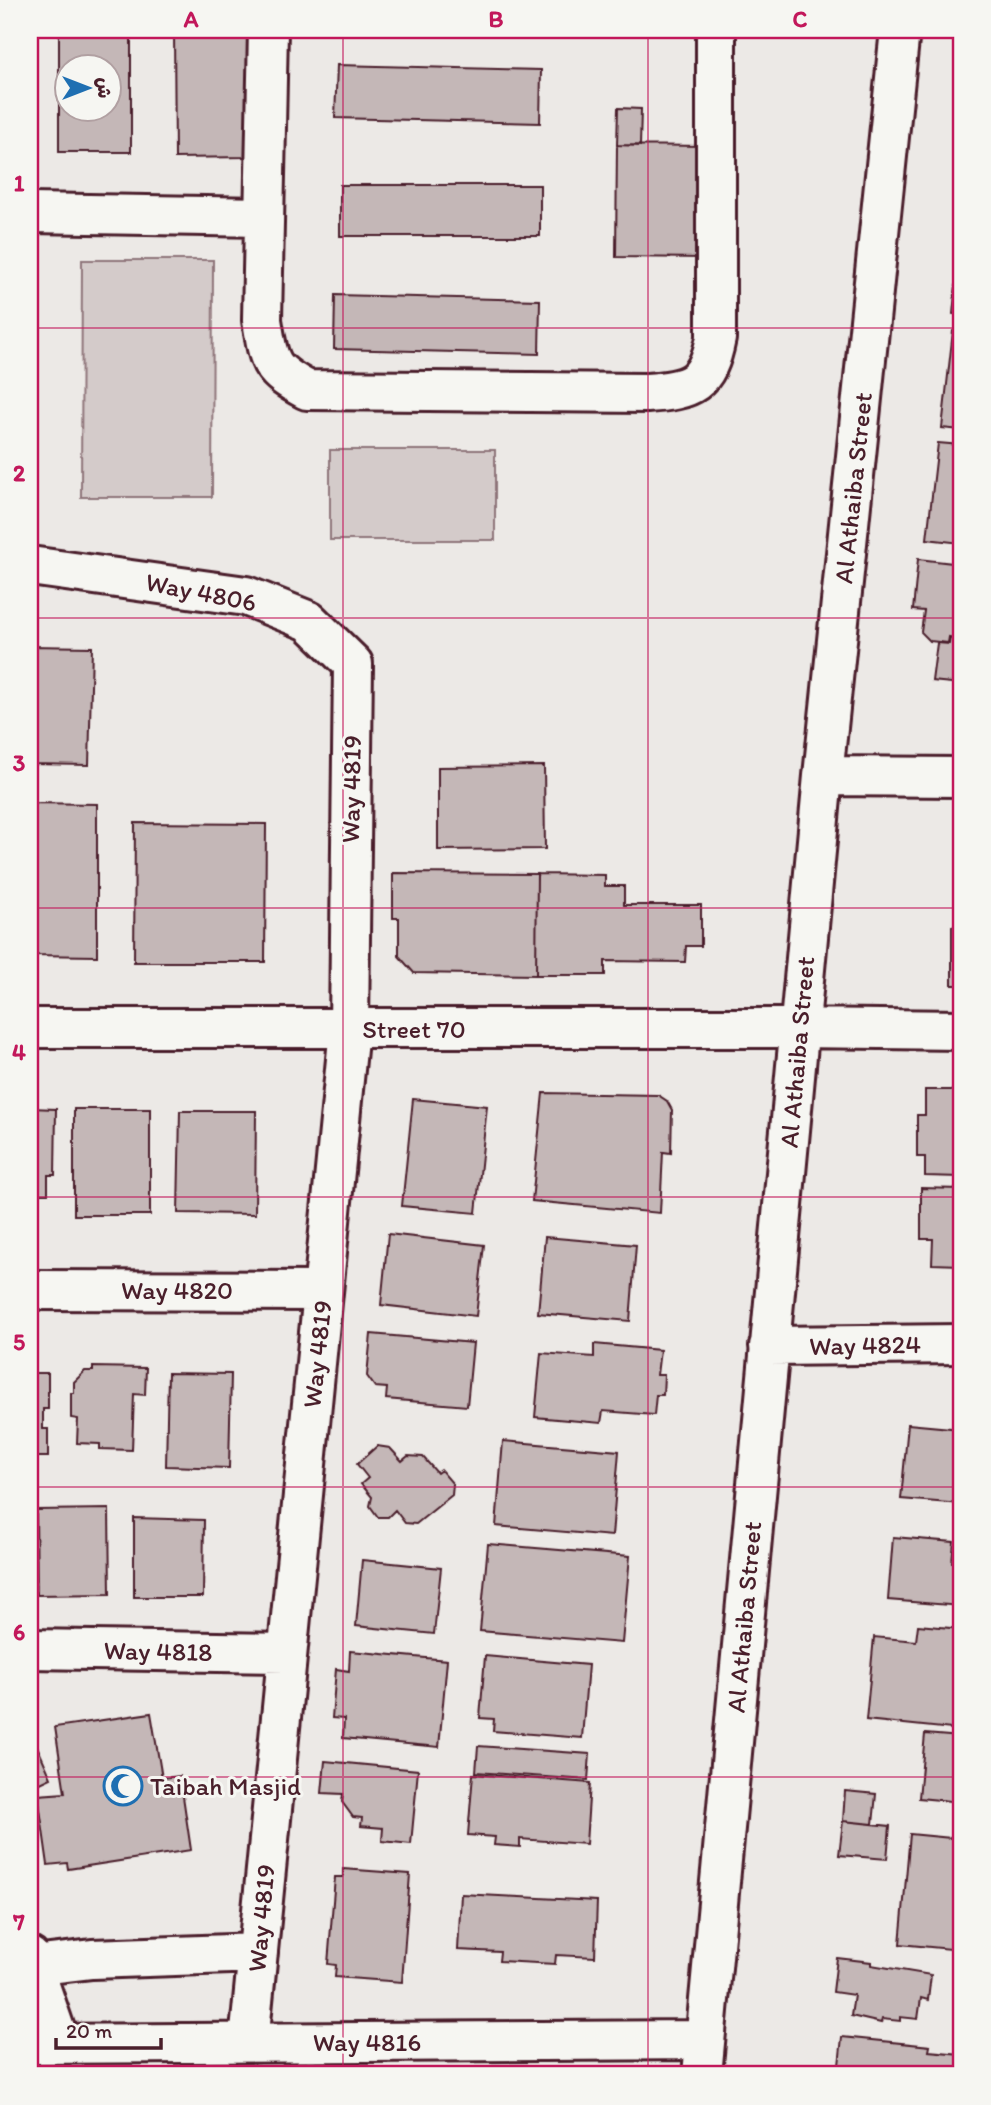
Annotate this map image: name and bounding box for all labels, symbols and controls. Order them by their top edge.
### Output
text: A [183,5,199,33]
text: B [489,5,504,33]
text: C [793,5,808,33]
north arrow [52,52,122,122]
text: ش [93,78,116,99]
text: 1 [14,169,25,197]
street label: Al Athaiba Street [827,390,879,585]
text: 2 [13,459,26,487]
street label: Way 4806 [143,566,259,618]
street label: Way 4819 [334,735,368,843]
text: 3 [13,749,26,777]
street label: Al Athaiba Street [773,955,821,1149]
street label: Street 70 [362,1013,466,1045]
text: 4 [12,1038,26,1066]
street label: Way 4820 [121,1274,233,1306]
street label: Way 4819 [295,1299,339,1409]
text: 5 [13,1328,25,1356]
street label: Way 4824 [809,1328,922,1362]
street label: Al Athaiba Street [720,1520,768,1714]
text: 6 [13,1618,25,1646]
street label: Way 4818 [103,1634,213,1668]
mosque icon: Taibah Masjid [102,1765,144,1807]
place label: Taibah Masjid [150,1770,301,1802]
street label: Way 4819 [240,1863,282,1973]
text: 7 [12,1908,25,1936]
scale bar [56,2007,161,2051]
text: 20 m [66,2018,113,2043]
street label: Way 4816 [313,2026,421,2058]

